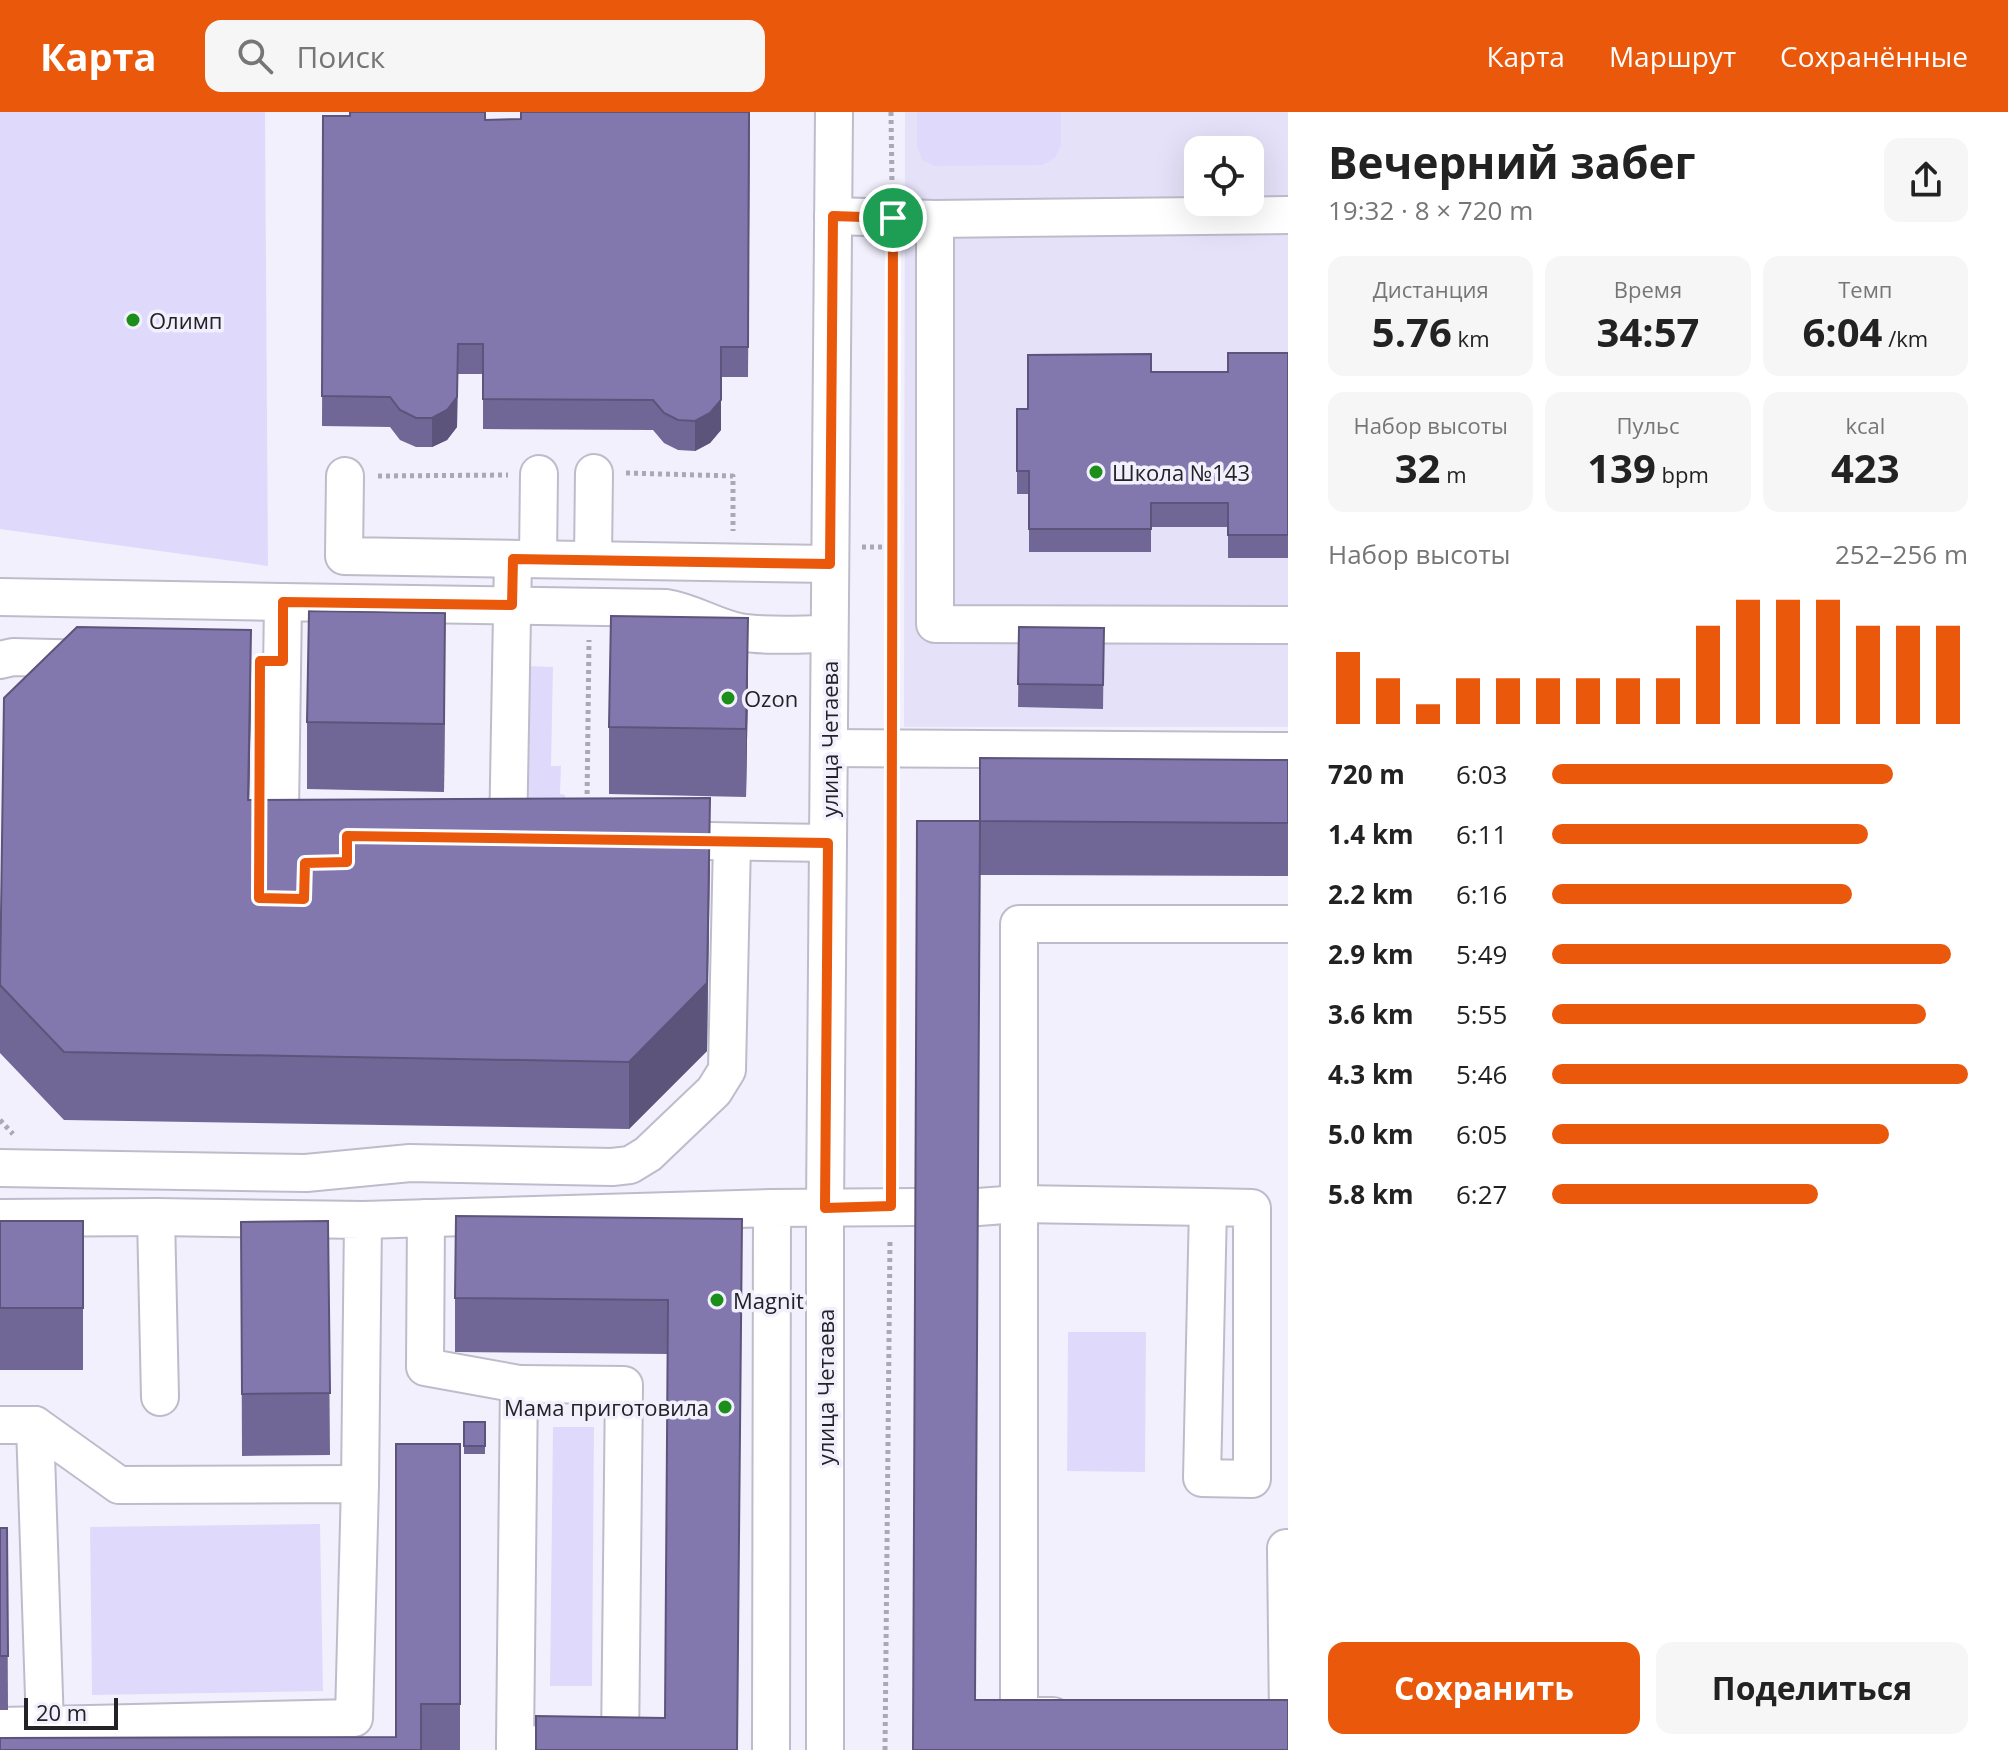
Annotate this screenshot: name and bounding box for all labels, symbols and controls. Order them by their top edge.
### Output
search box [205,20,765,92]
text: Карта [40,30,157,82]
icon: search [233,34,277,78]
text: Поиск [297,36,385,77]
text: Карта [1486,37,1565,75]
text: Маршрут [1609,37,1736,75]
text: Сохранённые [1780,37,1968,75]
text: Вечерний забег [1328,132,1696,192]
map controls [1184,136,1264,216]
button: locate [1184,136,1264,216]
button: share [1884,138,1968,222]
pin [859,184,927,252]
text: 19:32 · 8 × 720 m [1328,192,1533,228]
icon: arrive [871,196,915,240]
text: Дистанция [1373,274,1489,304]
text: Время [1614,274,1682,304]
text: Темп [1838,274,1892,304]
text: 5.76 [1372,304,1452,359]
text: 34:57 [1597,304,1699,359]
text: 6:04 [1802,304,1882,359]
place label: Олимп [149,305,222,335]
marker: Олимп [124,311,142,329]
text: km [1452,323,1490,353]
text: /km [1882,323,1928,353]
text: Набор высоты [1353,410,1508,440]
text: Пульс [1616,410,1680,440]
text: kcal [1845,410,1885,440]
text: 32 [1395,440,1440,495]
text: 139 [1587,440,1656,495]
text: 423 [1831,440,1900,495]
place label: Школа №143 [1112,457,1250,487]
text: m [1440,459,1467,489]
text: bpm [1656,459,1709,489]
marker: Школа №143 [1087,463,1105,481]
text: Набор высоты [1328,536,1511,572]
text: 252–256 m [1835,536,1968,572]
street label: улица Четаева [814,661,844,817]
place label: Ozon [744,683,798,713]
marker: Ozon [719,689,737,707]
text: 720 m [1328,756,1405,792]
text: 6:03 [1456,756,1507,792]
text: 1.4 km [1328,816,1414,852]
text: 6:11 [1456,816,1507,852]
text: 2.2 km [1328,876,1414,912]
text: 6:16 [1456,876,1507,912]
text: 2.9 km [1328,936,1414,972]
text: 5:49 [1456,936,1507,972]
text: 3.6 km [1328,996,1414,1032]
text: 5:55 [1456,996,1507,1032]
text: 4.3 km [1328,1056,1414,1092]
text: 5:46 [1456,1056,1507,1092]
text: 5.0 km [1328,1116,1414,1152]
text: 6:05 [1456,1116,1507,1152]
text: 5.8 km [1328,1176,1414,1212]
text: 6:27 [1456,1176,1507,1212]
place label: Magnit [733,1285,804,1315]
marker: Magnit [708,1291,726,1309]
street label: улица Четаева [810,1309,840,1465]
place label: Мама приготовила [504,1392,709,1422]
marker: Мама приготовила [716,1398,734,1416]
button: Сохранить [1328,1642,1640,1734]
button: Поделиться [1656,1642,1968,1734]
scale bar [24,1694,118,1730]
text: 20 m [36,1697,87,1727]

